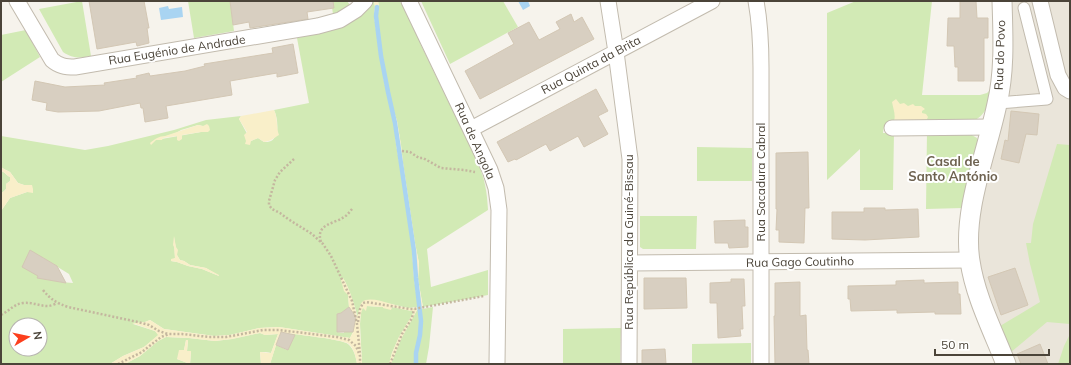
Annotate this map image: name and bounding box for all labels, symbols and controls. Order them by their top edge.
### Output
street label: Rua do Povo [991,20,1008,90]
street label: Rua Eugénio de Andrade [107,31,246,68]
street label: Rua Quinta da Brita [538,32,643,97]
street label: Rua de Angola [452,100,499,181]
street label: Rua Sacadura Cabral [753,123,768,241]
district label: Casal de Santo António [908,153,998,184]
street label: Rua República da Guiné-Bissau [621,154,636,330]
street label: Rua Gago Coutinho [746,253,854,270]
north arrow [8,317,48,357]
text: N [30,330,45,341]
scale bar [935,331,1049,357]
text: 50 m [941,337,969,352]

